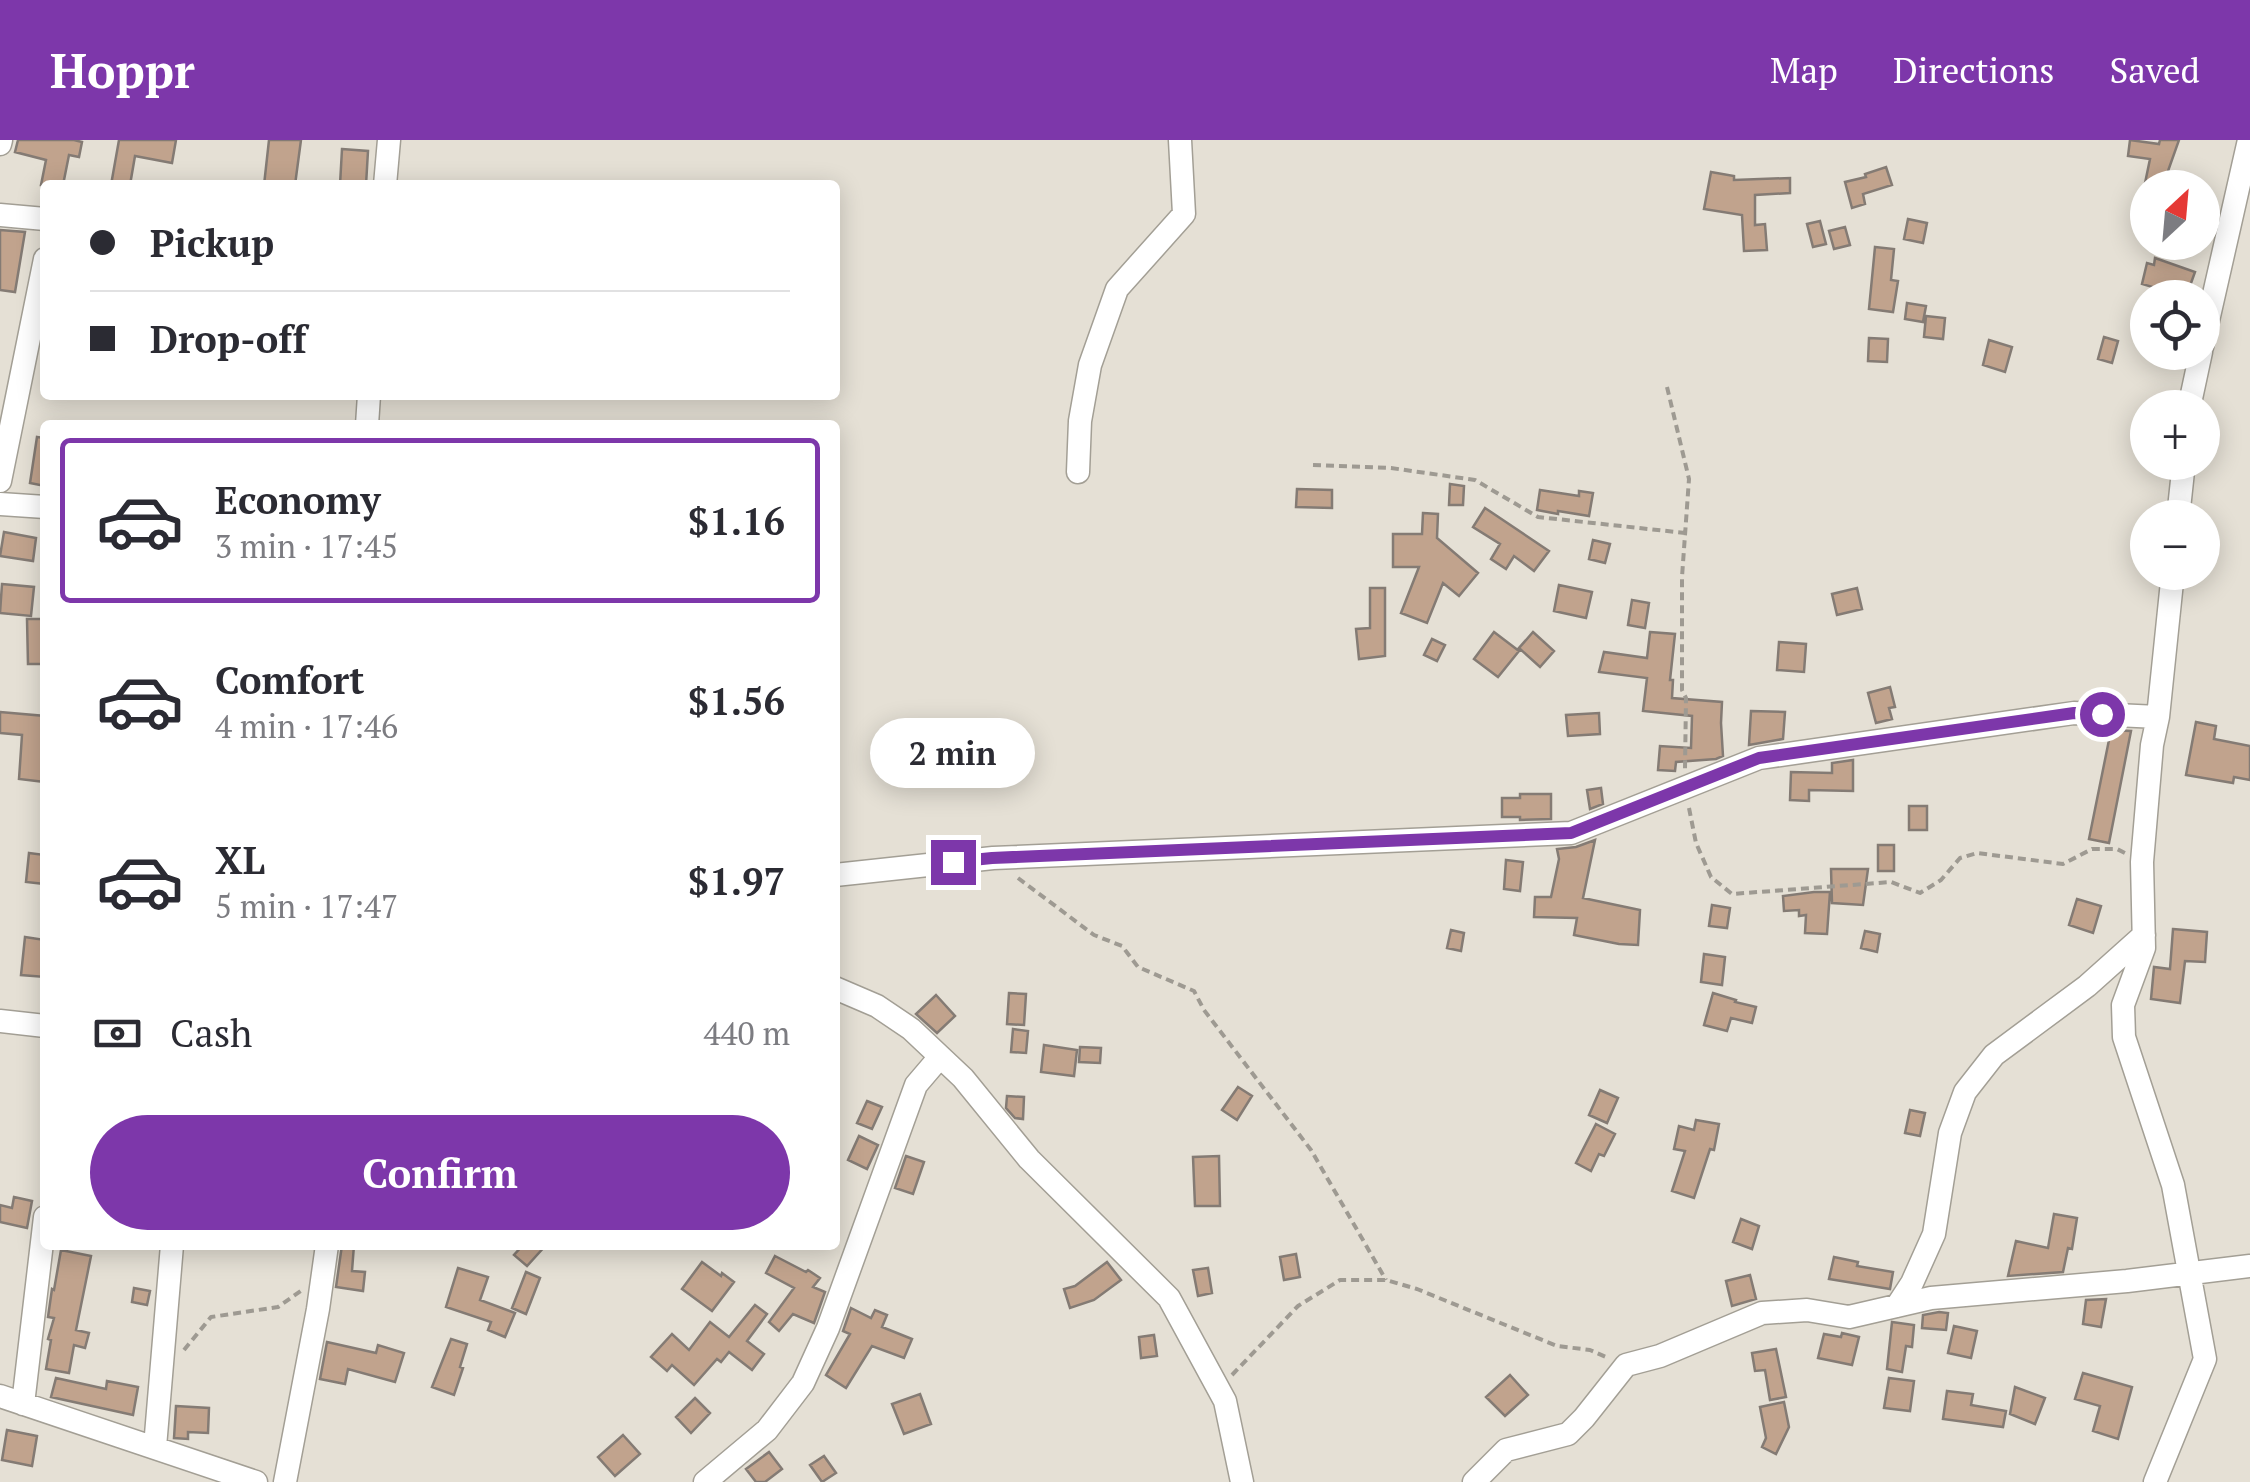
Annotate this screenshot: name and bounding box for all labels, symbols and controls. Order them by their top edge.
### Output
text: Hoppr [50,38,195,102]
text: Map [1770,47,1838,93]
text: Directions [1893,47,2054,93]
text: Saved [2109,47,2200,93]
north arrow [2130,170,2220,260]
map controls [2130,170,2220,590]
text: Pickup [150,218,274,268]
button: locate [2130,280,2220,370]
text: Drop-off [150,314,307,364]
button: + [2130,390,2220,480]
text: Economy [215,475,381,525]
icon: car [95,476,185,566]
text: $1.16 [688,496,785,546]
button: − [2130,500,2220,590]
text: 3 min · 17:45 [215,525,398,567]
text: Comfort [215,655,364,705]
icon: car [95,656,185,746]
text: $1.56 [688,676,785,726]
route start [2080,692,2125,737]
text: 4 min · 17:46 [215,705,398,747]
callout: 2 min [870,717,1036,787]
text: 2 min [909,732,996,774]
text: XL [215,835,265,885]
icon: car [95,836,185,926]
route end [931,840,976,885]
text: $1.97 [688,856,785,906]
text: 5 min · 17:47 [215,885,398,927]
icon: cash [90,1006,145,1061]
text: Cash [170,1008,252,1058]
text: 440 m [703,1012,790,1054]
button: Confirm [90,1115,790,1230]

